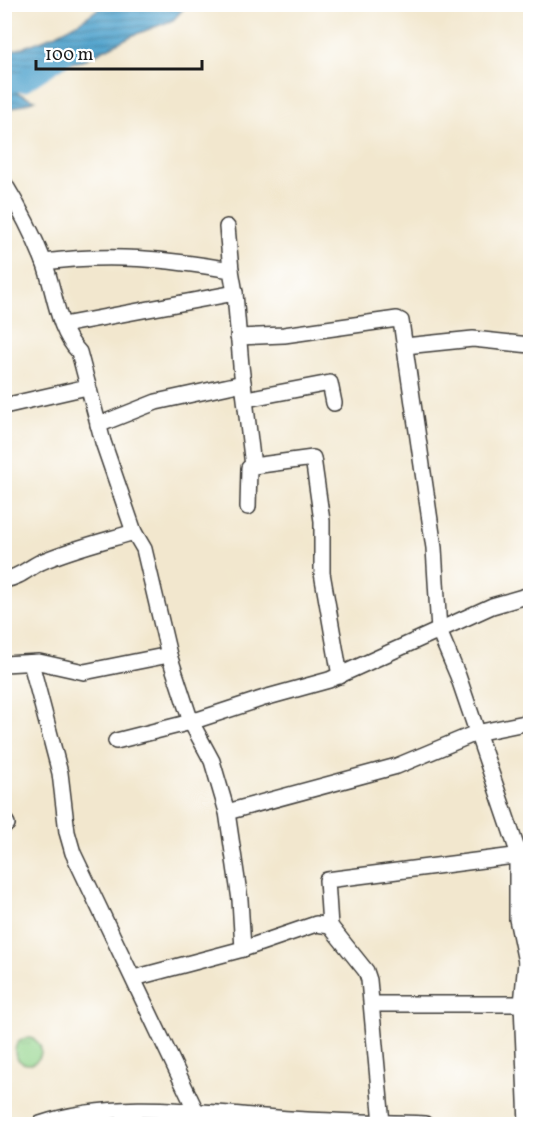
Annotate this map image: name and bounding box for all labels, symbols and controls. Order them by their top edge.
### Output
scale bar [36,33,202,71]
text: 100 m [45,43,94,68]

